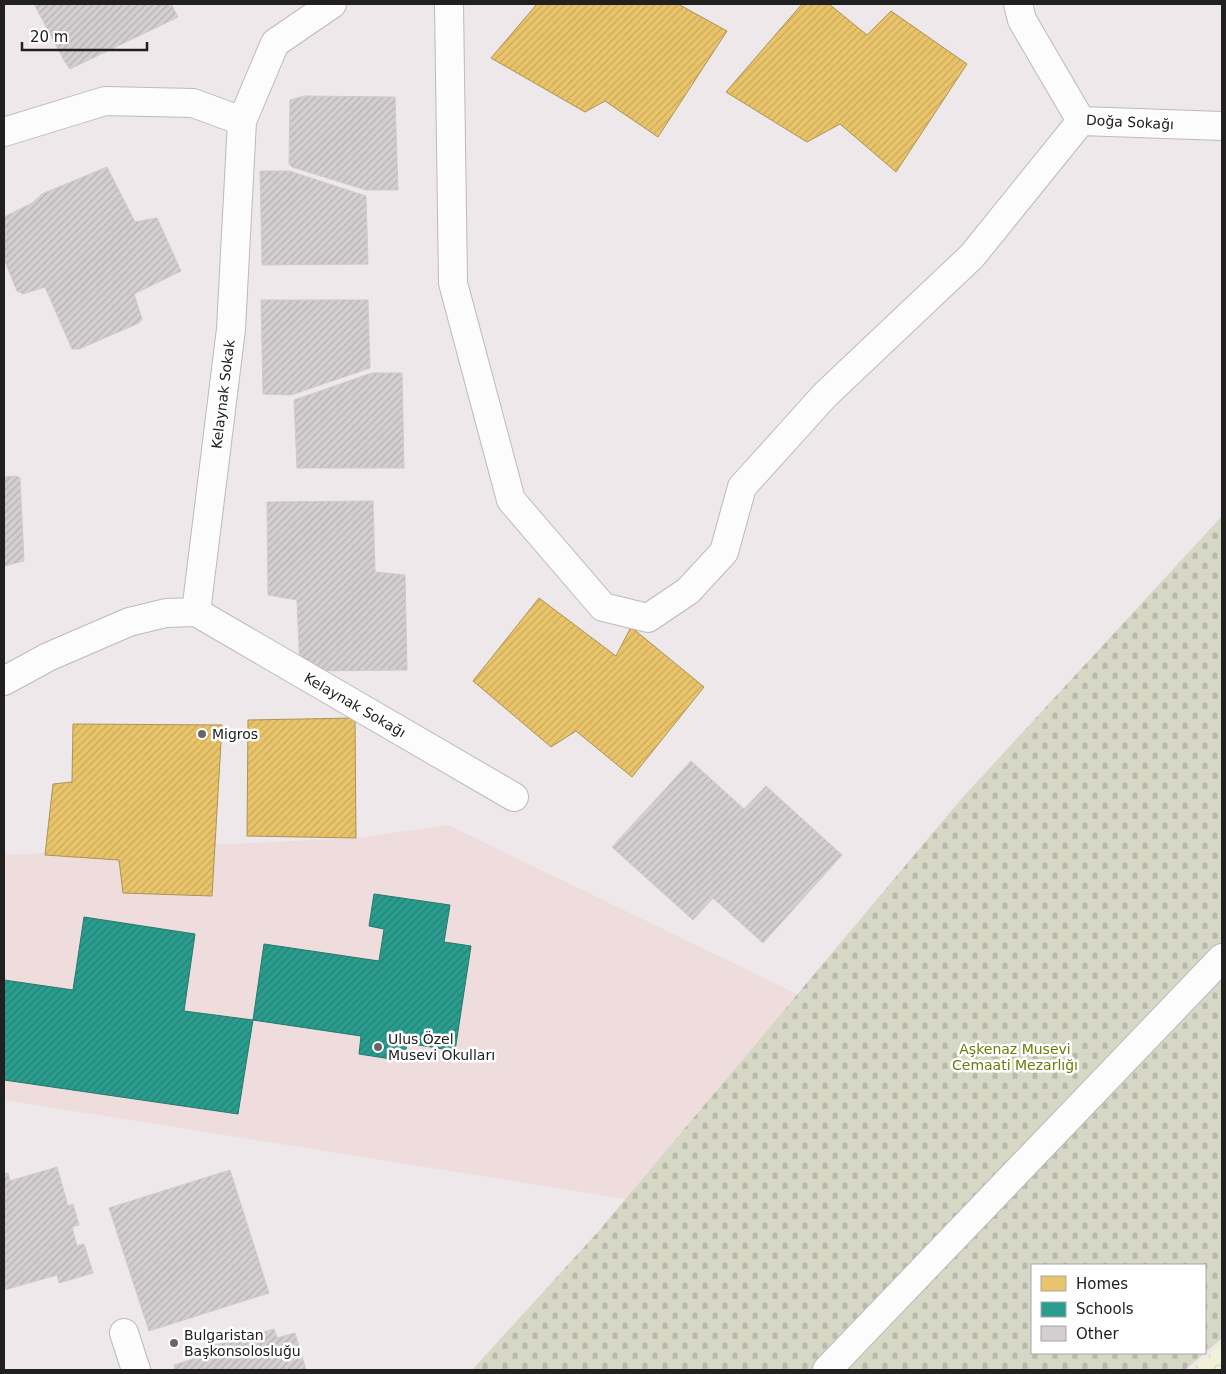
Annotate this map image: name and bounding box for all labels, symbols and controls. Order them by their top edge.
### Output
scale bar [22,20,148,52]
text: 20 m [30,28,68,46]
street label: Doğa Sokağı [1086,112,1174,132]
street label: Kelaynak Sokak [208,338,238,450]
street label: Kelaynak Sokağı [301,669,409,741]
place label: Migros [212,726,258,742]
marker: Migros [196,728,208,740]
place label: Ulus Özel Musevi Okulları [388,1030,495,1063]
marker: Ulus Özel Musevi Okulları [372,1041,384,1053]
park label: Aşkenaz Musevi Cemaati Mezarlığı [952,1041,1078,1073]
legend [1031,1264,1206,1354]
text: Homes [1076,1275,1128,1293]
text: Schools [1076,1300,1134,1318]
text: Other [1076,1325,1119,1343]
place label: Bulgaristan Başkonsolosluğu [184,1327,301,1359]
marker: Bulgaristan Başkonsolosluğu [168,1337,180,1349]

